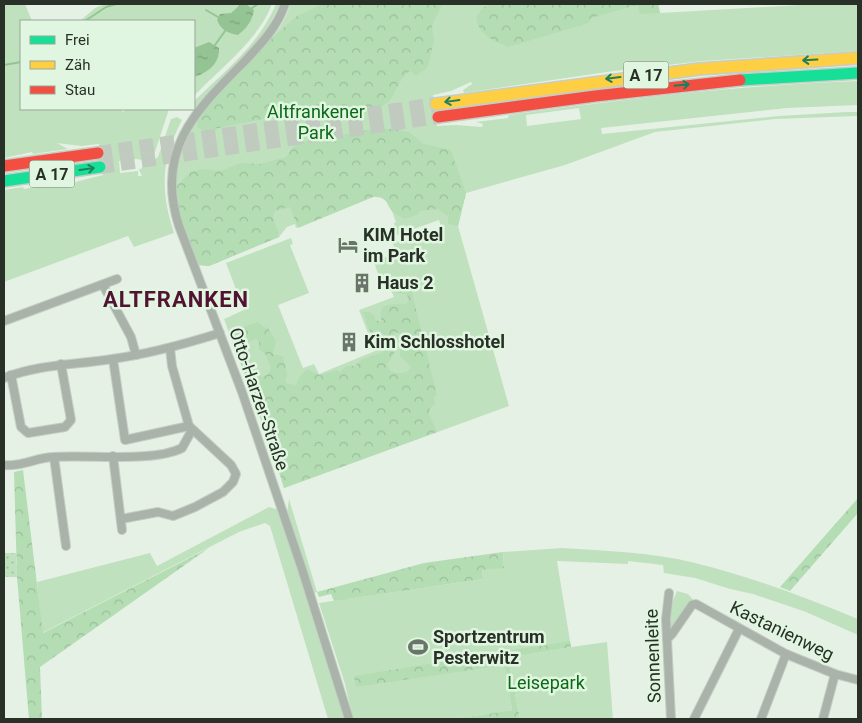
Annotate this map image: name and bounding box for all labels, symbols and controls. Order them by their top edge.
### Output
legend [20,20,195,110]
text: Frei [65,31,90,49]
text: Zäh [65,56,90,74]
one-way arrow [802,56,818,65]
road number: A 17 [624,62,668,88]
one-way arrow [605,74,621,84]
one-way arrow [673,80,689,90]
text: Stau [65,81,95,99]
one-way arrow [444,96,460,106]
park label: Altfrankener Park [267,101,365,143]
road number: A 17 [30,160,74,188]
one-way arrow [78,164,94,174]
place label: KIM Hotel im Park [363,224,443,266]
hotel icon: KIM Hotel im Park [337,234,359,256]
building icon: Haus 2 [351,272,373,294]
place label: Haus 2 [377,272,433,293]
district label: ALTFRANKEN [103,287,249,312]
street label: Otto-Harzer-Straße [225,325,294,473]
building icon: Kim Schlosshotel [338,331,360,353]
place label: Kim Schlosshotel [364,331,505,352]
street label: Kastanienweg [727,596,838,665]
street label: Sonnenleite [640,609,665,703]
place label: Sportzentrum Pesterwitz [433,626,545,668]
sports icon: Sportzentrum Pesterwitz [407,636,429,658]
park label: Leisepark [507,672,586,693]

